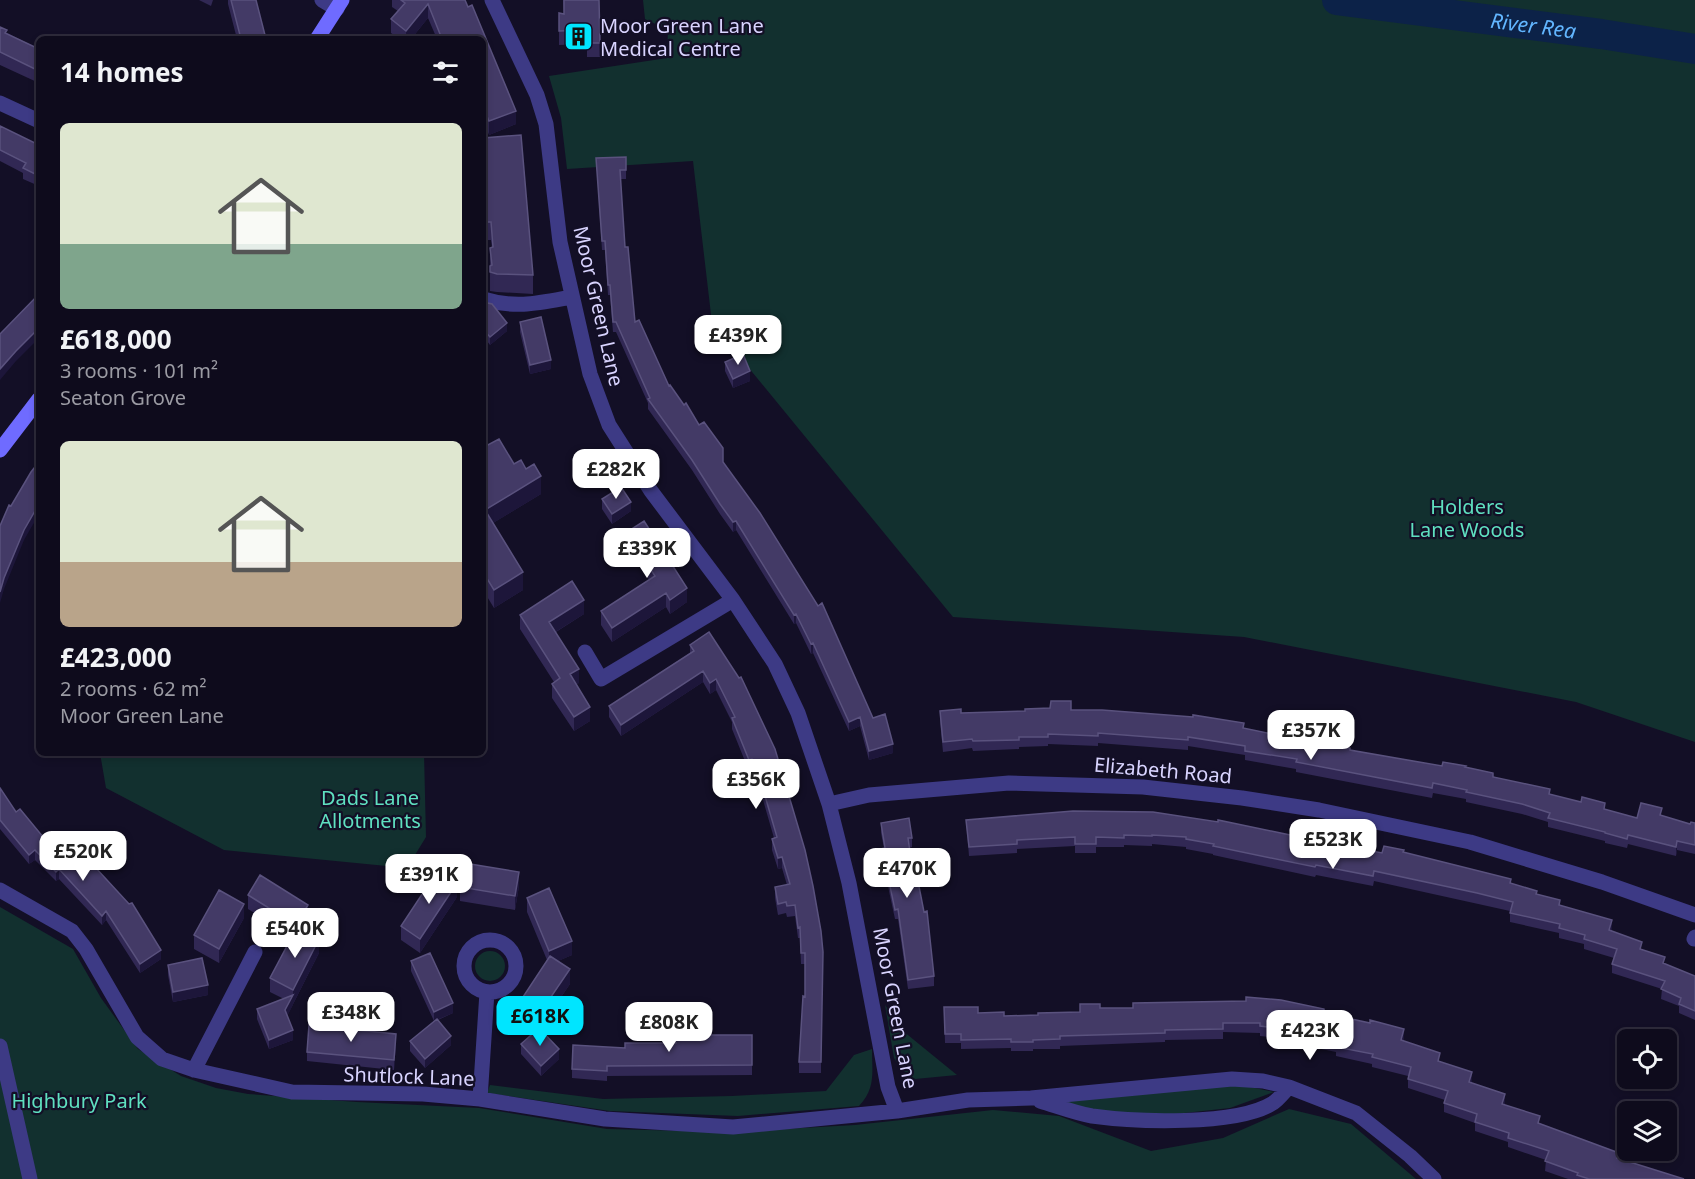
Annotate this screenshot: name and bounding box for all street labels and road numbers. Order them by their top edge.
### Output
street label: Moor Green Lane [567,223,631,389]
street label: Elizabeth Road [1093,751,1233,789]
street label: Moor Green Lane [867,925,925,1091]
street label: Shutlock Lane [343,1060,475,1092]

